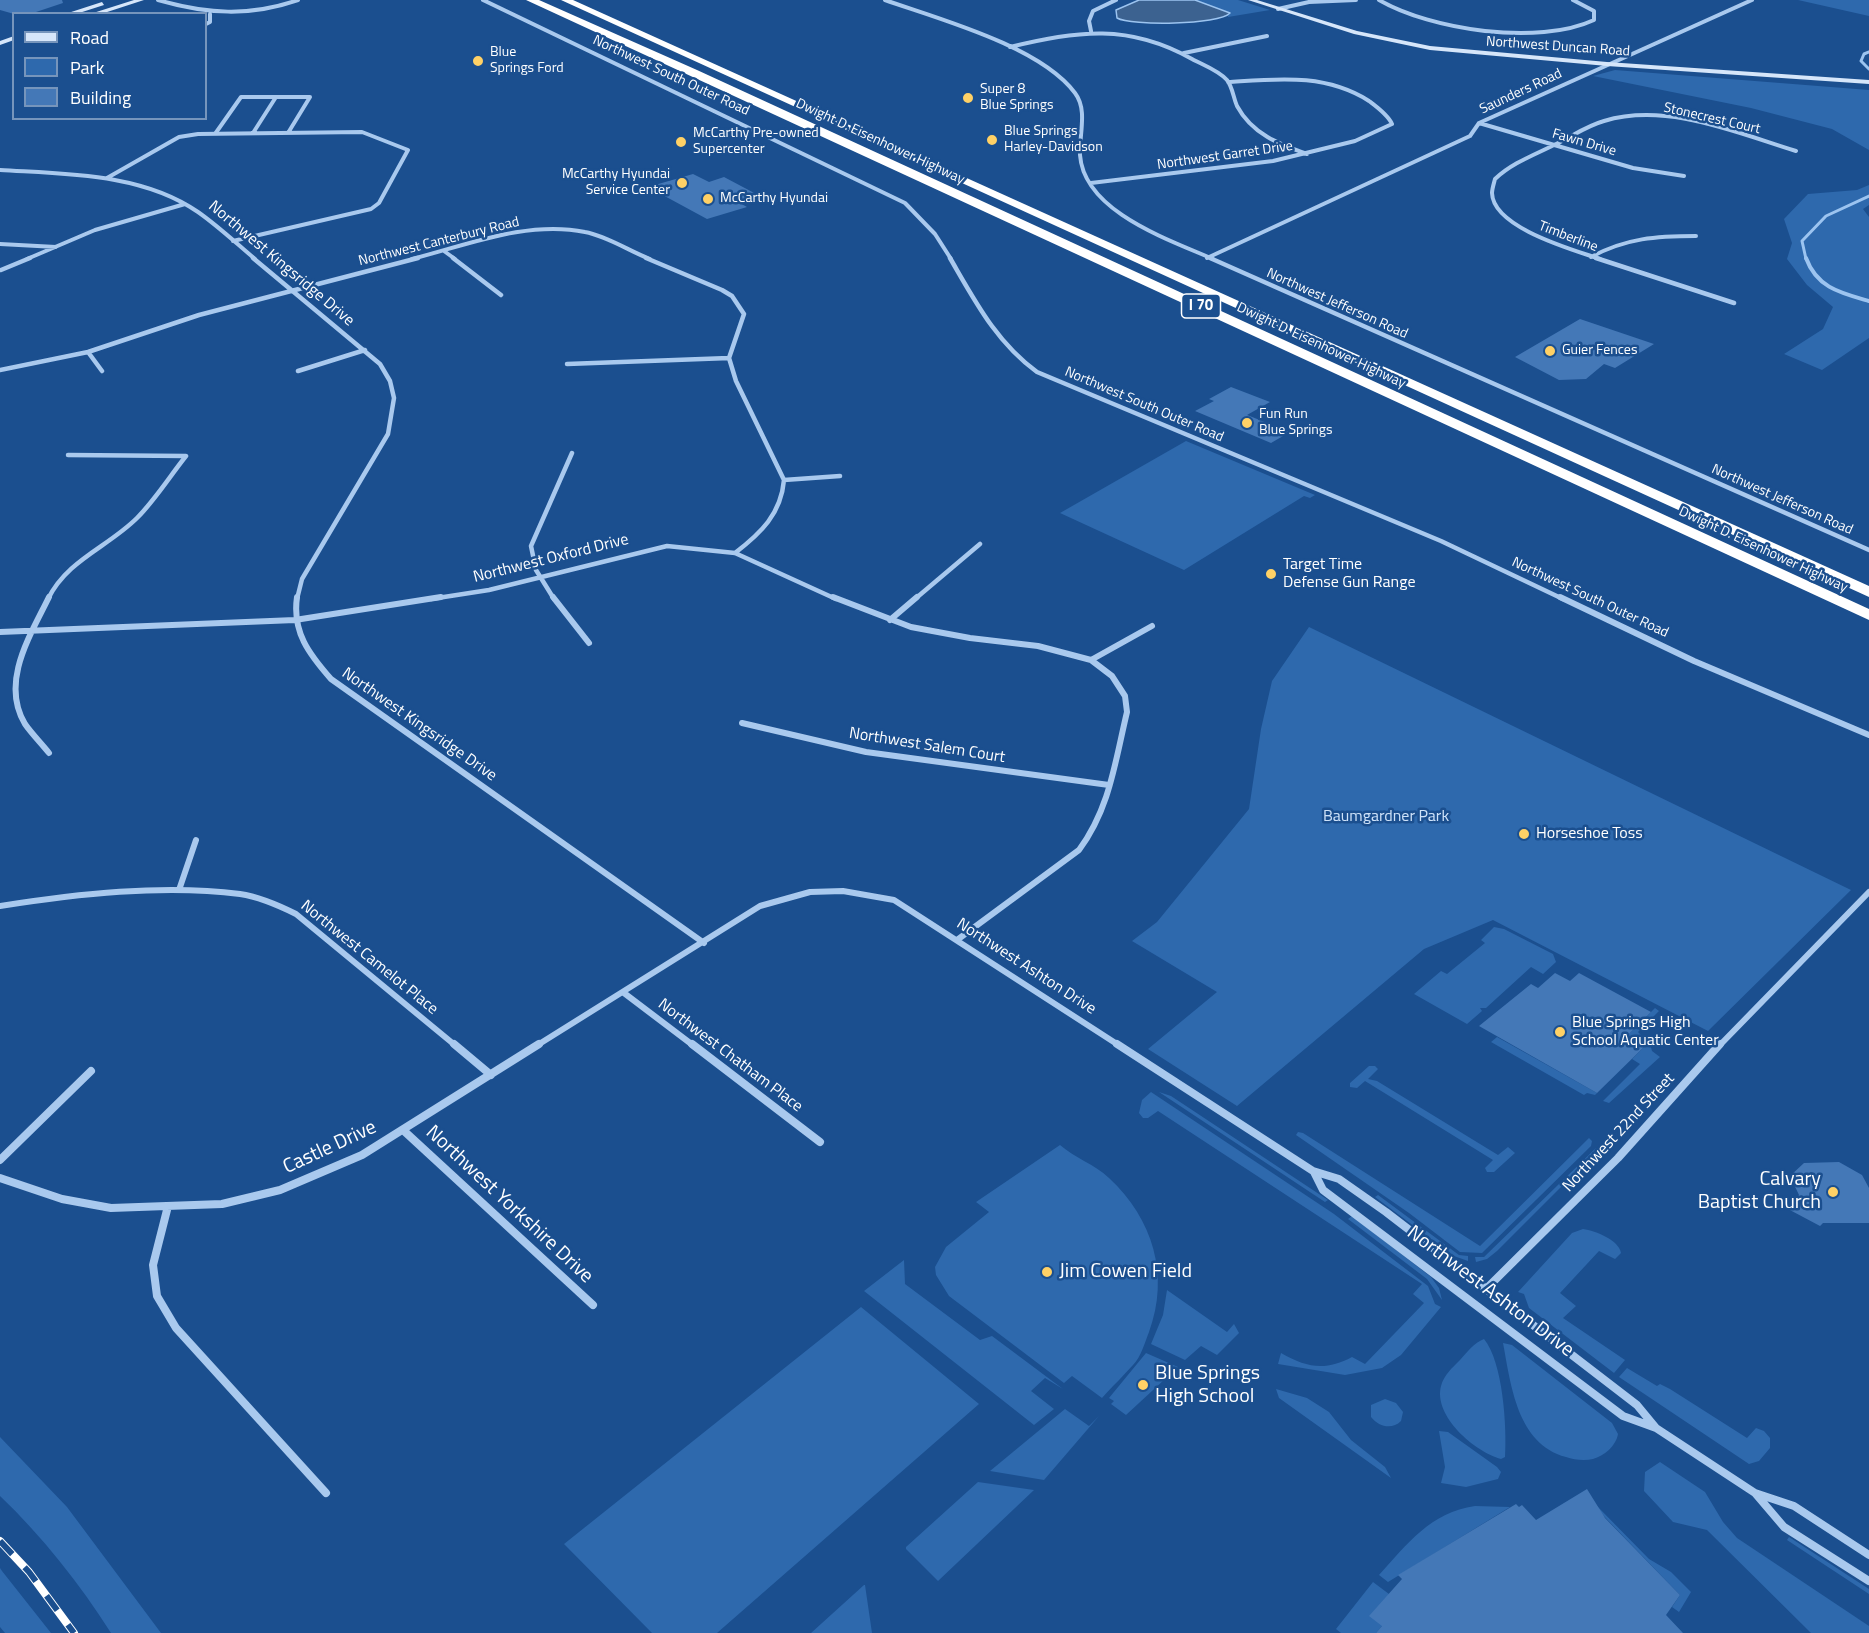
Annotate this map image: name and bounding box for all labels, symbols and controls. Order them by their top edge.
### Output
legend [12,12,207,120]
text: Road [70,24,109,51]
street label: Northwest South Outer Road [590,32,752,120]
street label: Northwest Duncan Road [1486,34,1630,60]
place label: Blue Springs Ford [490,45,564,78]
text: Park [70,54,104,81]
marker: Blue Springs Ford [471,54,485,68]
street label: Saunders Road [1477,66,1565,118]
place label: Super 8 Blue Springs [980,82,1054,114]
text: Building [70,84,131,111]
marker: Super 8 Blue Springs [961,91,975,105]
street label: Dwight D. Eisenhower Highway [793,95,967,189]
street label: Stonecrest Court [1662,100,1762,138]
place label: Blue Springs Harley-Davidson [1004,124,1103,156]
place label: McCarthy Pre-owned Supercenter [693,126,819,158]
street label: Fawn Drive [1550,126,1618,160]
marker: Blue Springs Harley-Davidson [985,133,999,147]
marker: McCarthy Pre-owned Supercenter [674,135,688,149]
street label: Northwest Garret Drive [1156,138,1294,174]
place label: McCarthy Hyundai Service Center [562,167,670,200]
marker: McCarthy Hyundai Service Center [675,176,689,190]
place label: McCarthy Hyundai [720,191,828,207]
marker: McCarthy Hyundai [701,192,715,206]
street label: Northwest Kingsridge Drive [204,197,358,331]
street label: Northwest Canterbury Road [357,214,521,270]
street label: Timberline [1536,218,1600,256]
street label: Northwest Jefferson Road [1264,265,1410,343]
road number: I 70 [1182,294,1220,318]
street label: Dwight D. Eisenhower Highway [1234,299,1408,393]
place label: Guier Fences [1562,343,1637,359]
marker: Guier Fences [1543,344,1557,358]
street label: Northwest South Outer Road [1062,364,1226,446]
place label: Fun Run Blue Springs [1259,407,1333,440]
marker: Fun Run Blue Springs [1240,416,1254,430]
street label: Northwest Jefferson Road [1709,461,1855,539]
street label: Dwight D. Eisenhower Highway [1676,503,1850,597]
street label: Northwest Oxford Drive [471,530,631,588]
street label: Northwest South Outer Road [1509,554,1671,642]
place label: Target Time Defense Gun Range [1283,555,1415,593]
marker: Target Time Defense Gun Range [1264,567,1278,581]
street label: Northwest Kingsridge Drive [338,664,500,786]
street label: Northwest Salem Court [848,724,1006,768]
park label: Baumgardner Park [1323,807,1449,827]
place label: Horseshoe Toss [1536,824,1643,844]
marker: Horseshoe Toss [1517,827,1531,841]
street label: Northwest Camelot Place [296,897,442,1019]
street label: Northwest Ashton Drive [953,915,1099,1019]
street label: Northwest Chatham Place [654,995,806,1117]
place label: Blue Springs High School Aquatic Center [1572,1013,1719,1051]
marker: Blue Springs High School Aquatic Center [1553,1025,1567,1039]
street label: Northwest 22nd Street [1559,1070,1679,1196]
street label: Castle Drive [280,1116,380,1180]
street label: Northwest Yorkshire Drive [420,1121,598,1289]
place label: Calvary Baptist Church [1698,1168,1821,1215]
marker: Calvary Baptist Church [1826,1185,1840,1199]
street label: Northwest Ashton Drive [1402,1221,1578,1363]
place label: Jim Cowen Field [1059,1260,1192,1284]
marker: Jim Cowen Field [1040,1265,1054,1279]
place label: Blue Springs High School [1155,1362,1260,1409]
marker: Blue Springs High School [1136,1378,1150,1392]

